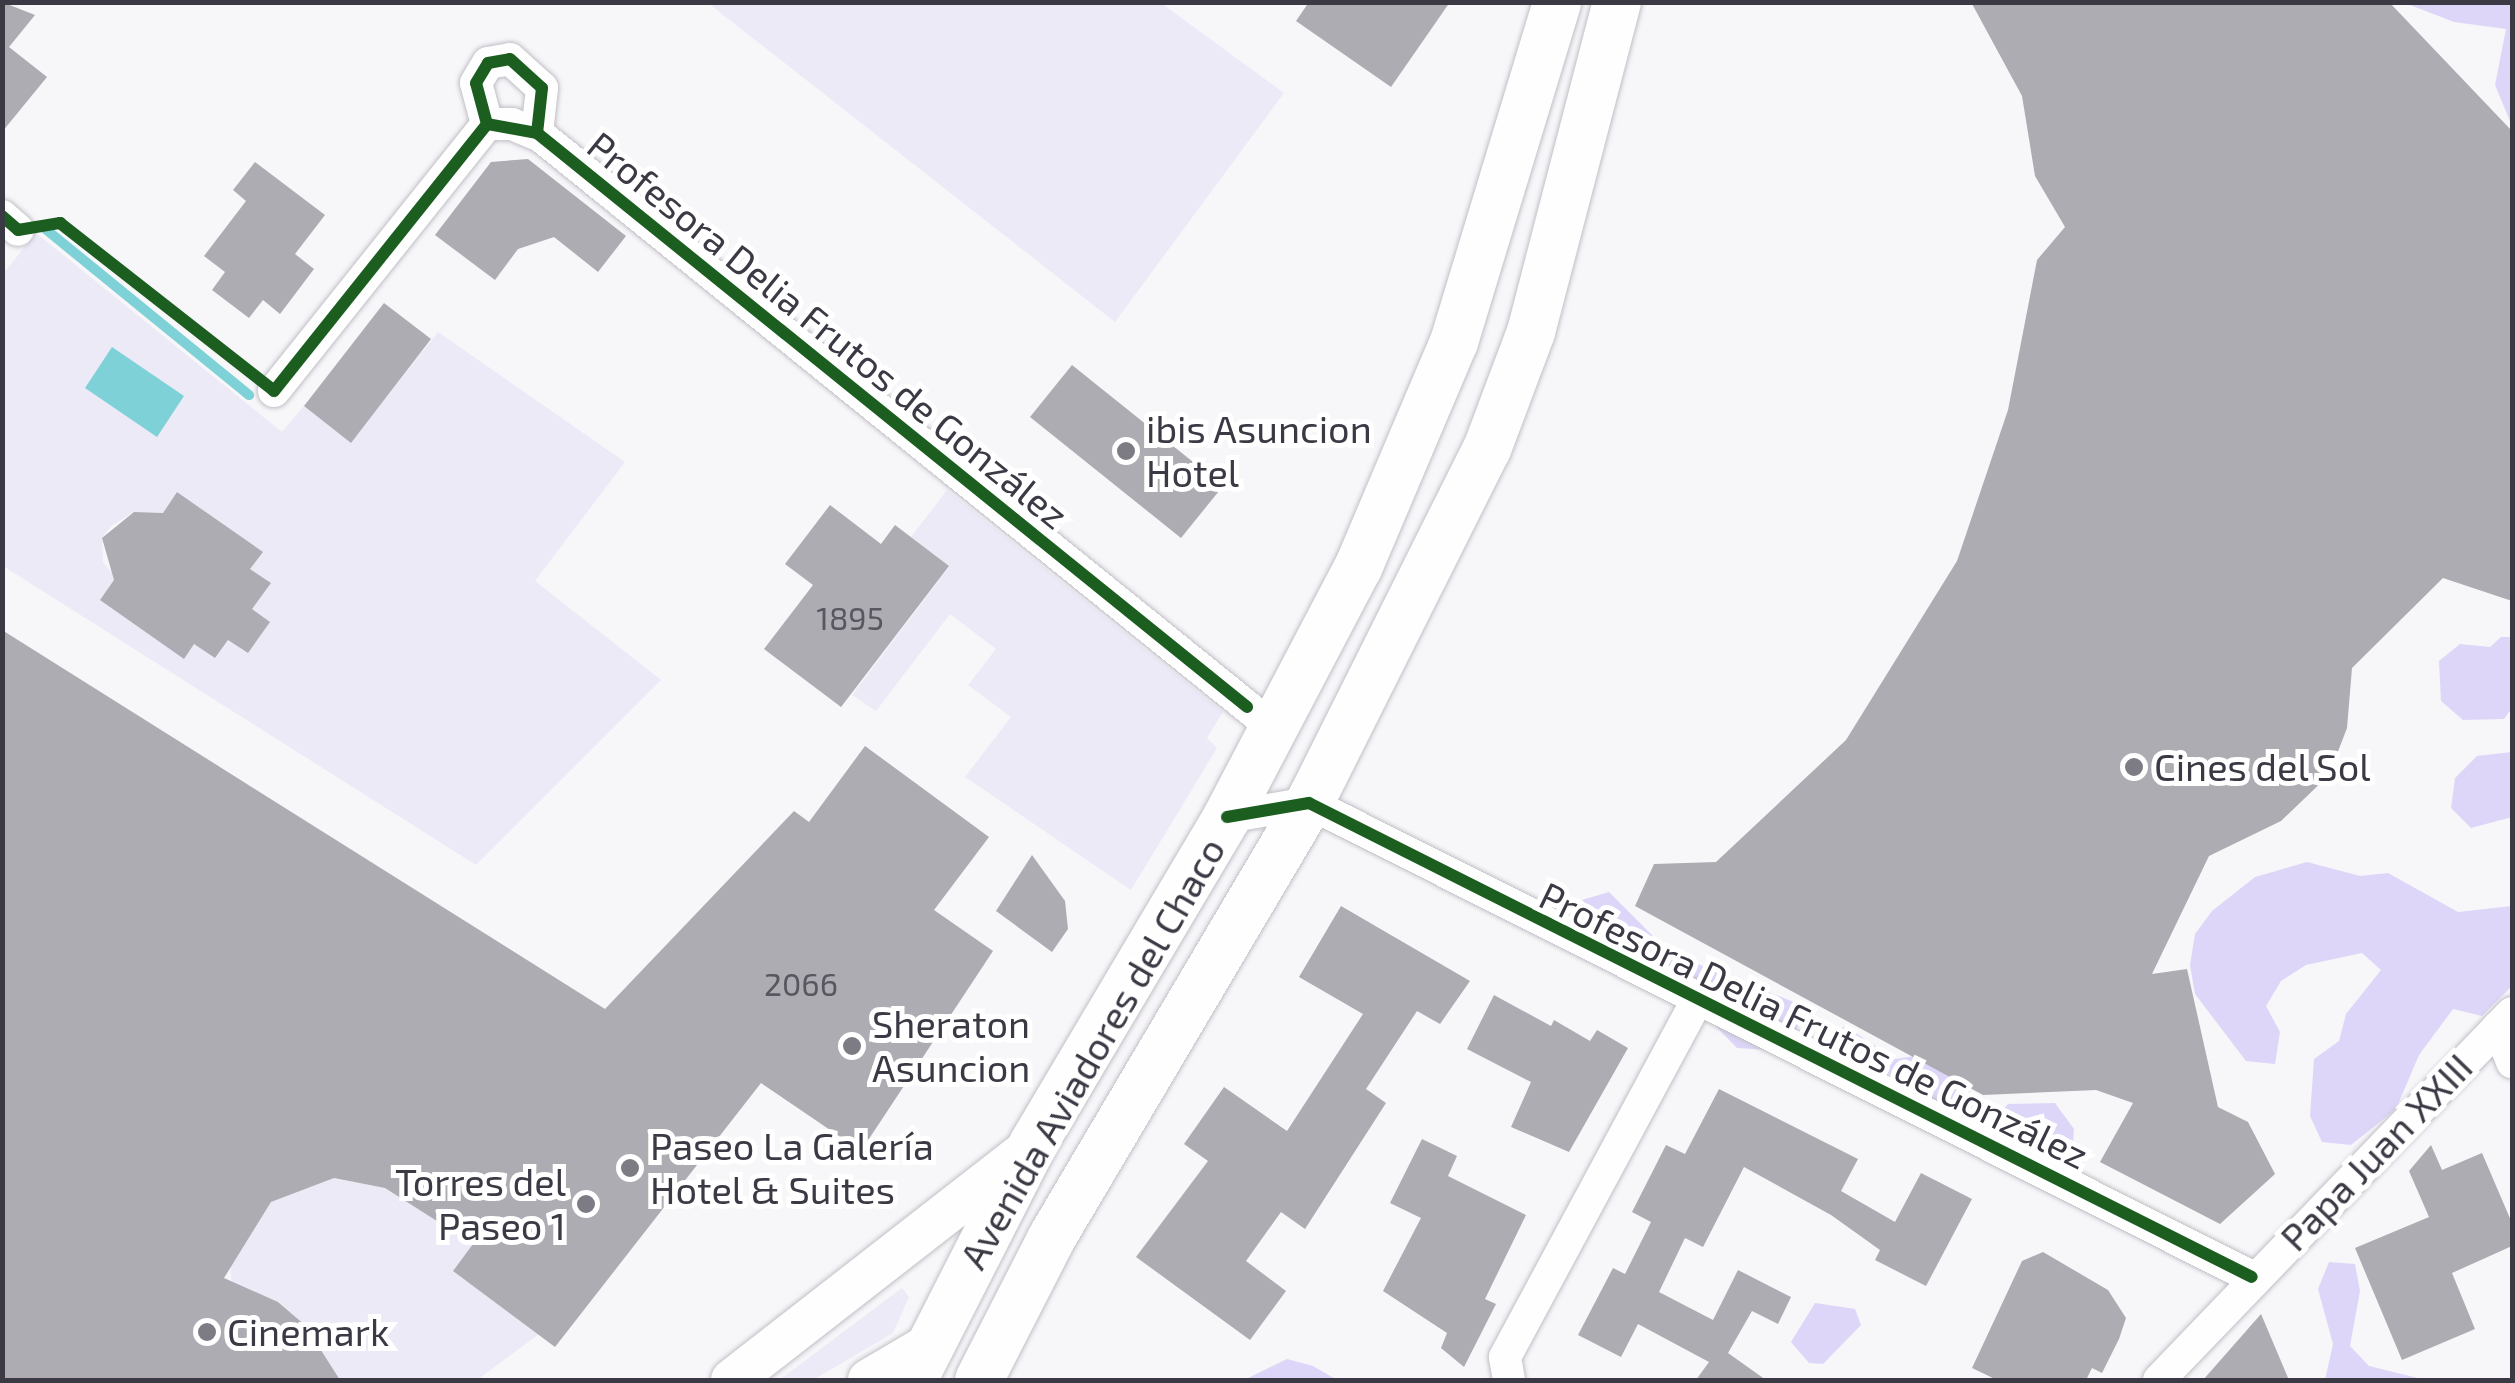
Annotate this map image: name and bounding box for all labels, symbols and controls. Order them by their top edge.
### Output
street label: Profesora Delia Frutos de González [579,122,1077,538]
place label: ibis Asuncion Hotel [1146,406,1373,496]
marker: ibis Asuncion Hotel [1115,440,1137,462]
house number: 1895 [816,598,884,636]
place label: Cines del Sol [2154,744,2371,790]
marker: Cines del Sol [2123,756,2145,778]
street label: Avenida Aviadores del Chaco [949,829,1235,1277]
street label: Profesora Delia Frutos de González [1532,872,2096,1178]
house number: 2066 [764,964,838,1002]
place label: Sheraton Asuncion [872,1001,1030,1090]
marker: Sheraton Asuncion [841,1035,863,1057]
street label: Papa Juan XXIII [2270,1044,2482,1260]
place label: Paseo La Galería Hotel & Suites [650,1123,934,1212]
marker: Paseo La Galería Hotel & Suites [619,1157,641,1179]
place label: Torres del Paseo 1 [395,1159,566,1248]
marker: Torres del Paseo 1 [575,1193,597,1215]
place label: Cinemark [227,1309,389,1355]
marker: Cinemark [196,1321,218,1343]

